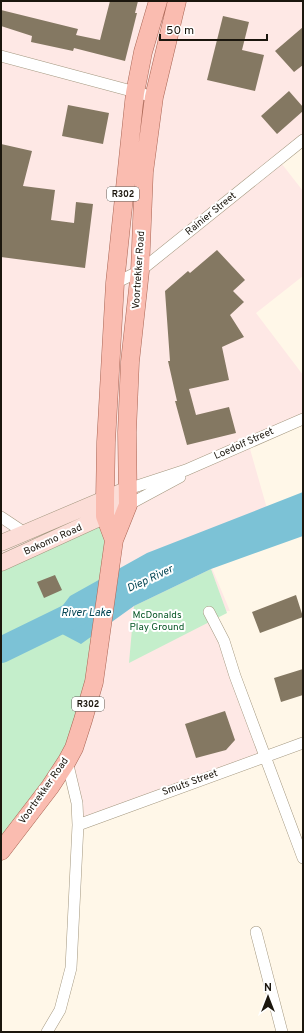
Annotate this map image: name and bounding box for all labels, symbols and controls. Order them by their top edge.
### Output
scale bar [160,16,267,42]
text: 50 m [166,23,194,39]
road number: R302 [107,187,139,201]
street label: Rainier Street [183,189,239,238]
street label: Voortrekker Road [130,230,148,310]
street label: Loedolf Street [212,425,276,463]
street label: Bokomo Road [22,521,84,559]
water label: Diep River [125,562,176,596]
water label: River Lake [61,606,111,620]
park label: McDonalds Play Ground [129,609,185,634]
road number: R302 [72,697,104,711]
street label: Voortrekker Road [16,755,72,827]
street label: Smuts Street [160,767,220,799]
north arrow [248,977,288,1017]
text: N [264,981,272,995]

